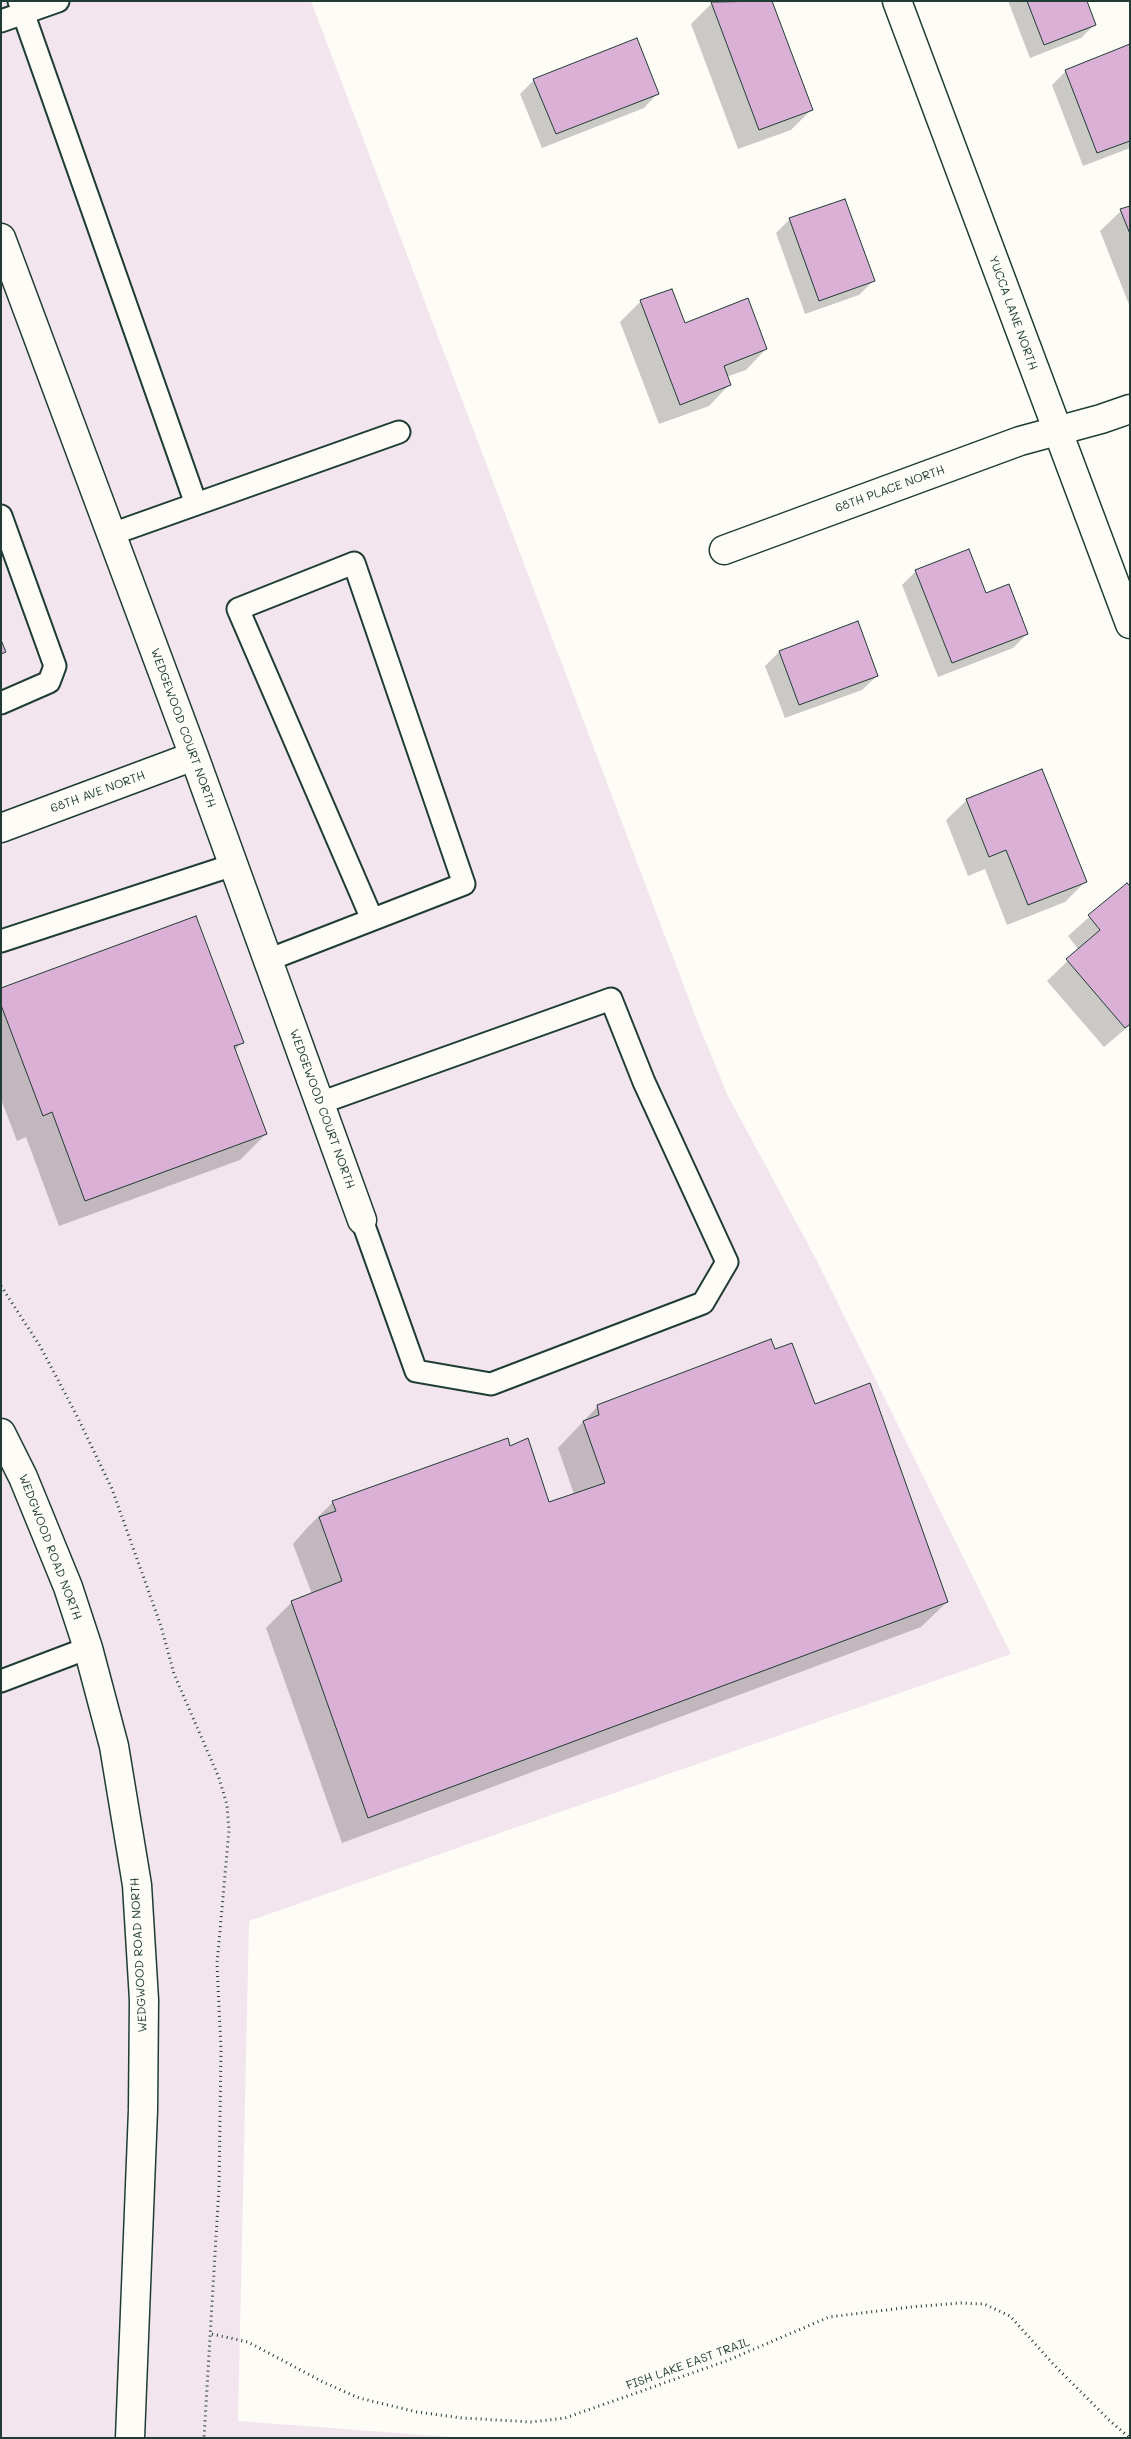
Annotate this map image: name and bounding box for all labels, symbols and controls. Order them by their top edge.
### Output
street label: YUCCA LANE NORTH [986,254,1040,372]
street label: 68TH PLACE NORTH [833,463,947,515]
street label: WEDGEWOOD COURT NORTH [147,646,219,810]
street label: 68TH AVE NORTH [49,768,147,816]
street label: WEDGEWOOD COURT NORTH [286,1027,358,1191]
street label: WEDGWOOD ROAD NORTH [15,1472,85,1622]
street label: WEDGWOOD ROAD NORTH [128,1877,150,2033]
street label: FISH LAKE EAST TRAIL [624,2335,752,2393]

